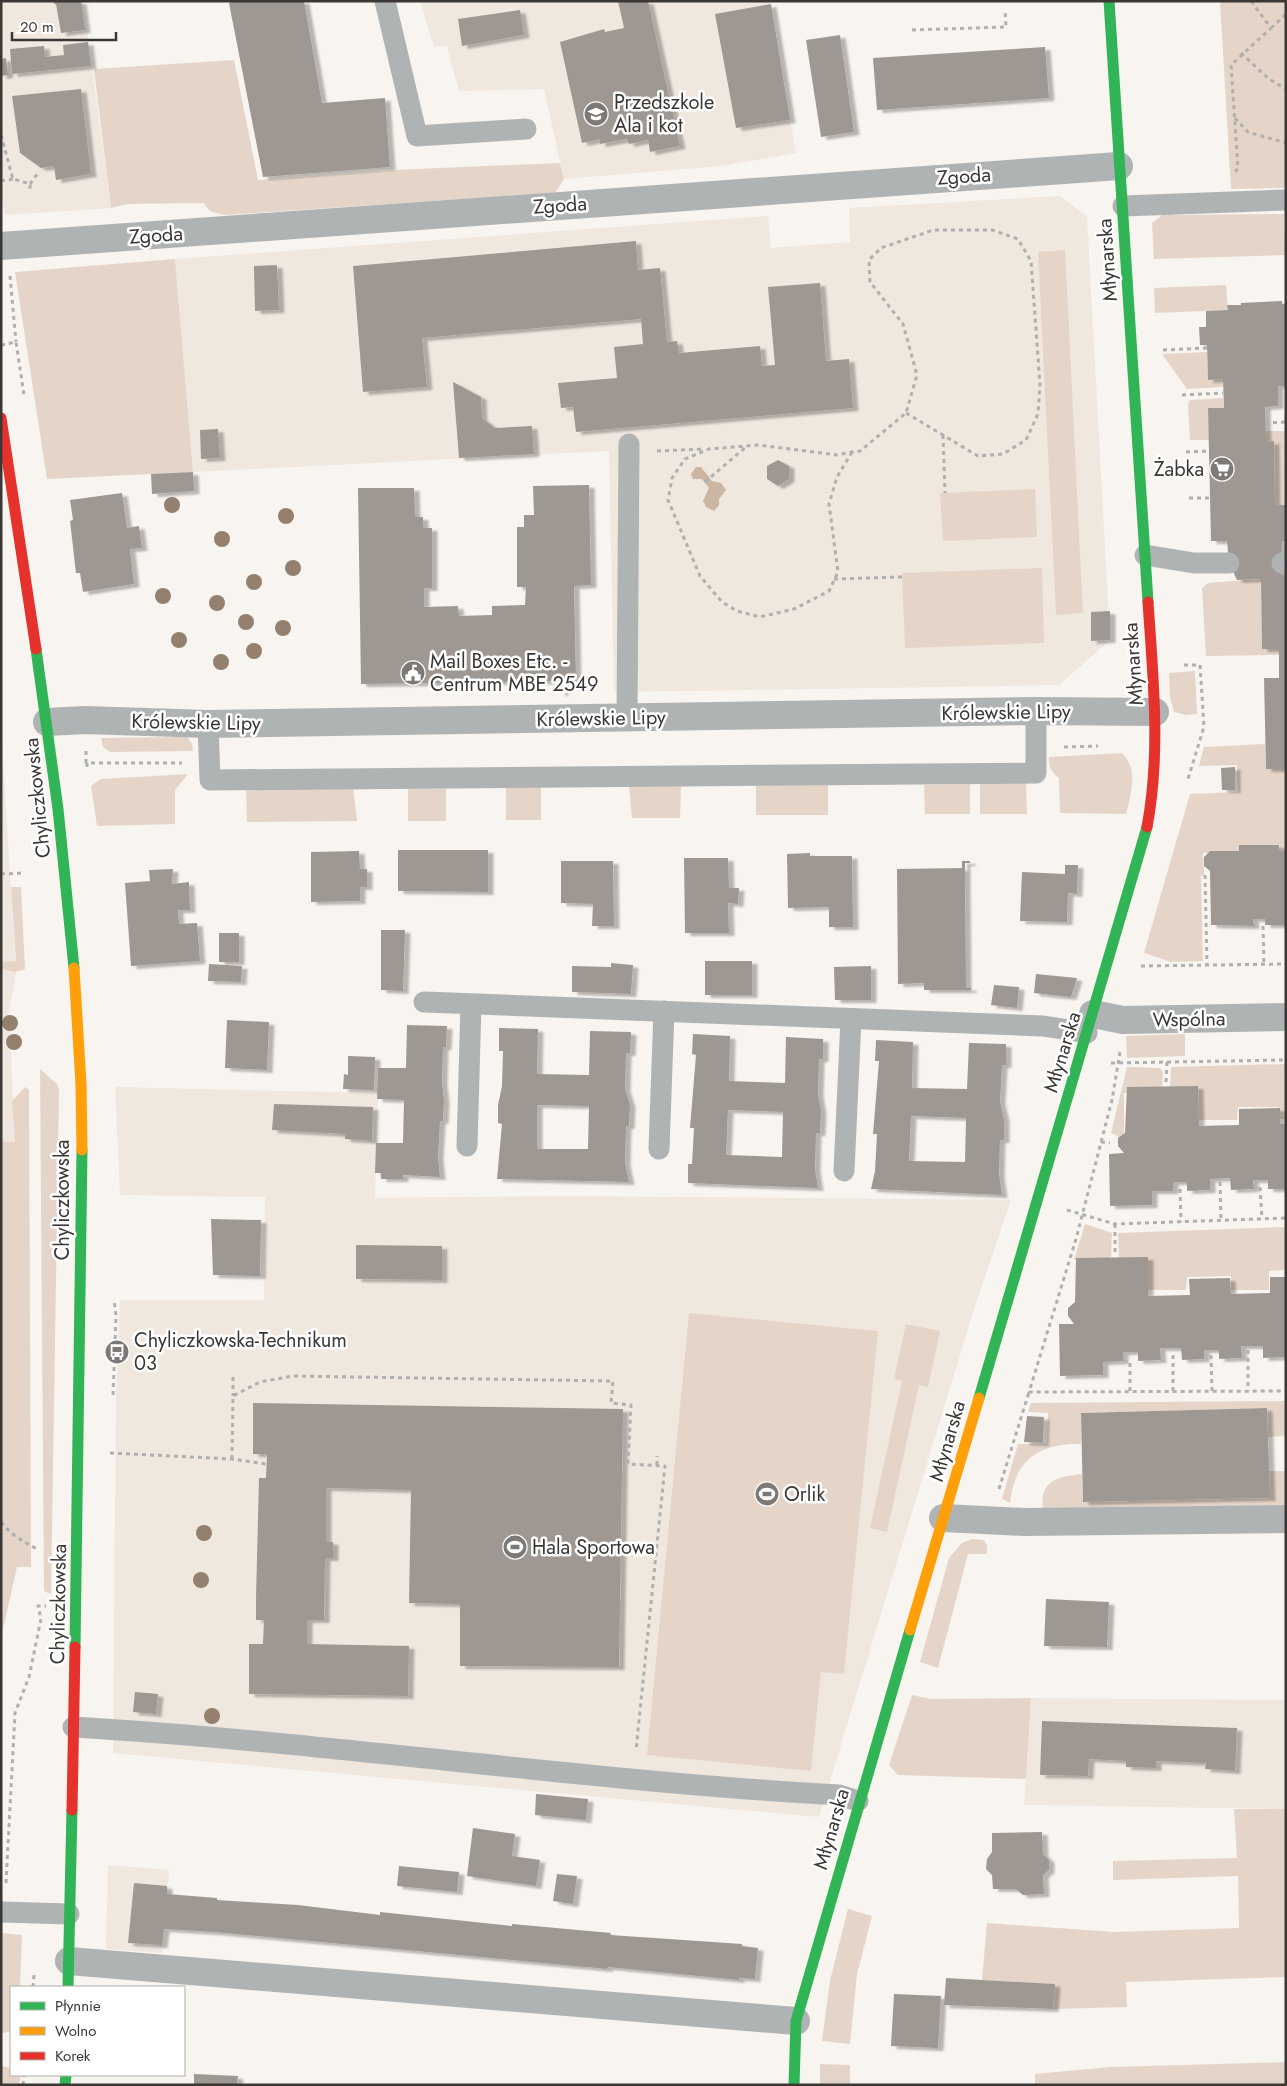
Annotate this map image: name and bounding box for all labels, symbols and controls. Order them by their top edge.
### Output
scale bar [12,10,116,42]
text: 20 m [20,16,54,38]
place label: Przedszkole Ala i kot [614,88,714,140]
school or university icon: Przedszkole Ala i kot [583,101,609,127]
street label: Zgoda [936,160,992,193]
street label: Zgoda [532,189,588,222]
street label: Młynarska [1090,218,1125,302]
street label: Zgoda [128,219,184,252]
place label: Żabka [1154,455,1204,484]
supermarket icon: Żabka [1209,456,1235,482]
street label: Młynarska [1116,622,1151,706]
place label: Mail Boxes Etc. - Centrum MBE 2549 [430,647,598,699]
public building icon: Mail Boxes Etc. - Centrum MBE 2549 [400,660,426,686]
street label: Królewskie Lipy [941,697,1071,728]
street label: Królewskie Lipy [536,703,666,734]
street label: Królewskie Lipy [131,707,261,738]
street label: Chyliczkowska [17,736,58,859]
street label: Wspólna [1152,1004,1226,1035]
street label: Młynarska [1036,1008,1088,1096]
street label: Chyliczkowska [48,1140,77,1260]
place label: Chyliczkowska-Technikum 03 [134,1326,347,1378]
bus stop icon: Chyliczkowska-Technikum 03 [104,1339,130,1365]
street label: Młynarska [922,1397,973,1485]
place label: Orlik [784,1480,825,1509]
sports icon: Orlik [754,1481,780,1507]
place label: Hala Sportowa [532,1533,655,1562]
sports icon: Hala Sportowa [502,1534,528,1560]
street label: Chyliczkowska [43,1543,74,1665]
street label: Młynarska [806,1785,857,1873]
legend [10,1986,185,2076]
text: Płynnie [55,1995,101,2017]
text: Wolno [55,2020,96,2042]
text: Korek [55,2045,91,2067]

